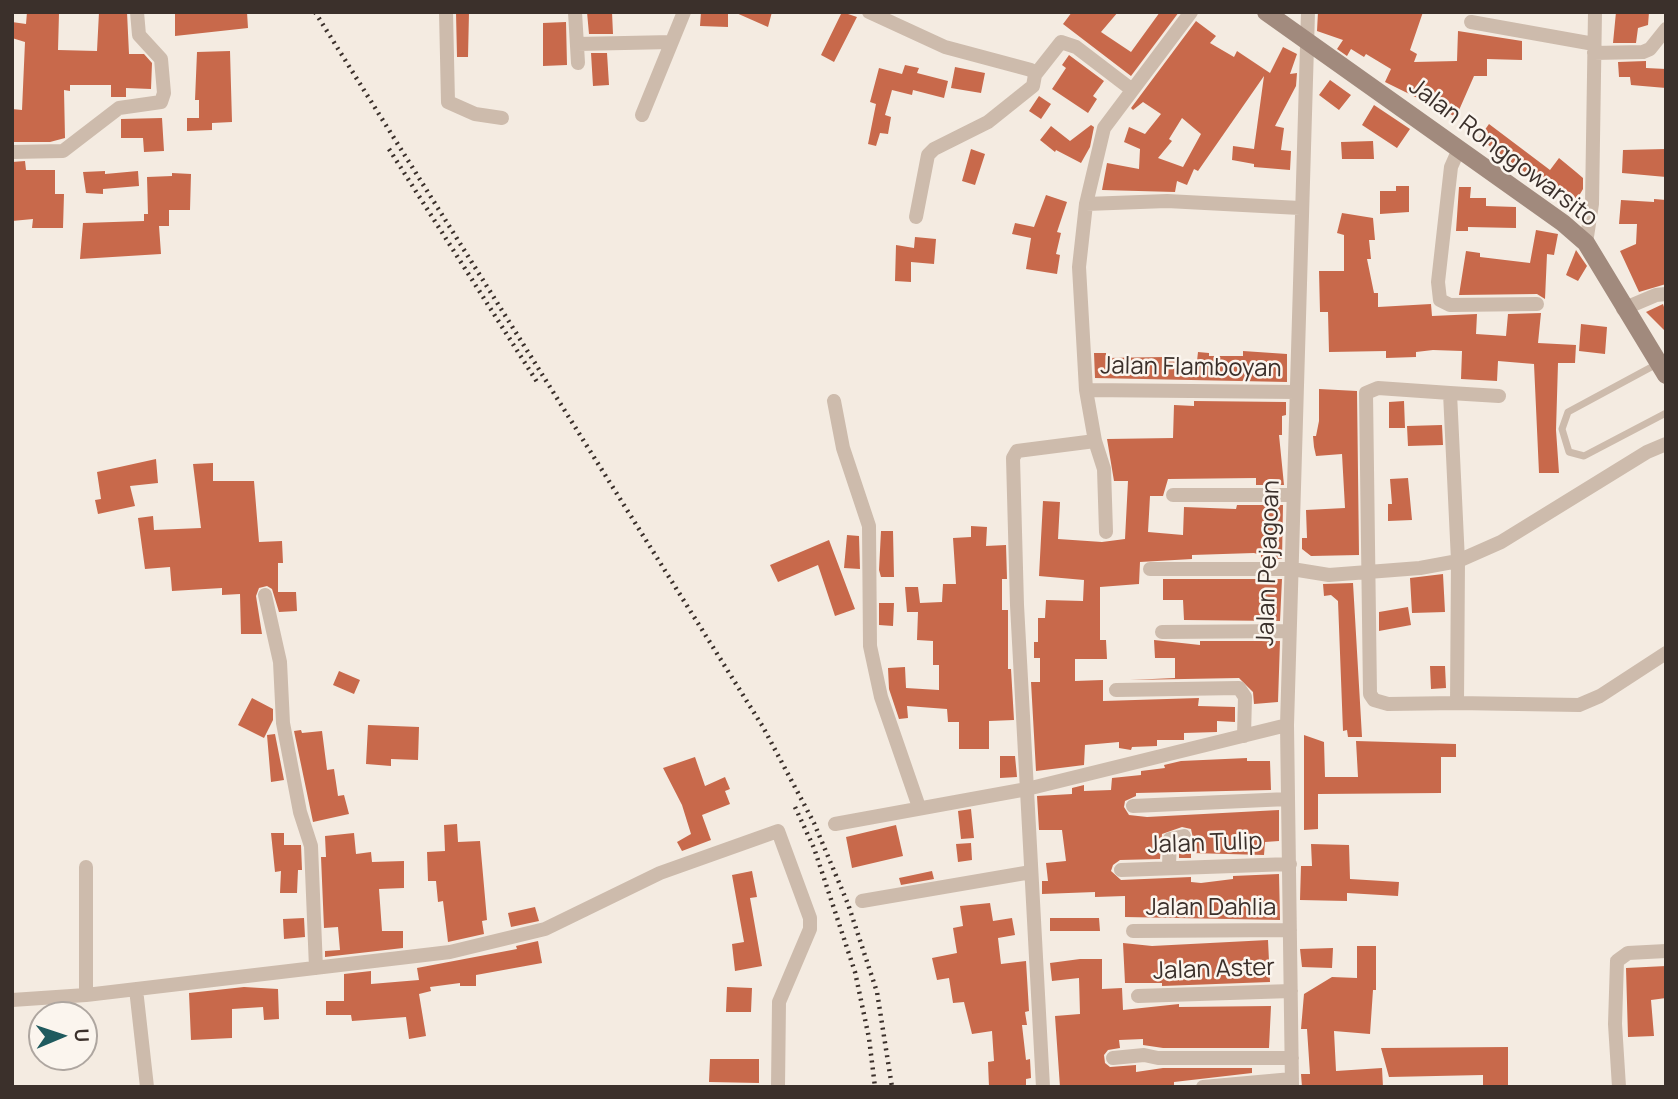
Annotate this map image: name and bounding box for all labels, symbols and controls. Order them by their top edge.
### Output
street label: Jalan Ronggowarsito [1403,73,1603,233]
street label: Jalan Flamboyan [1100,352,1282,384]
street label: Jalan Pejagoan [1252,479,1286,647]
street label: Jalan Tulip [1147,828,1263,860]
street label: Jalan Dahlia [1146,894,1276,922]
street label: Jalan Aster [1153,953,1275,987]
north arrow [28,1001,98,1071]
text: U [69,1028,95,1043]

